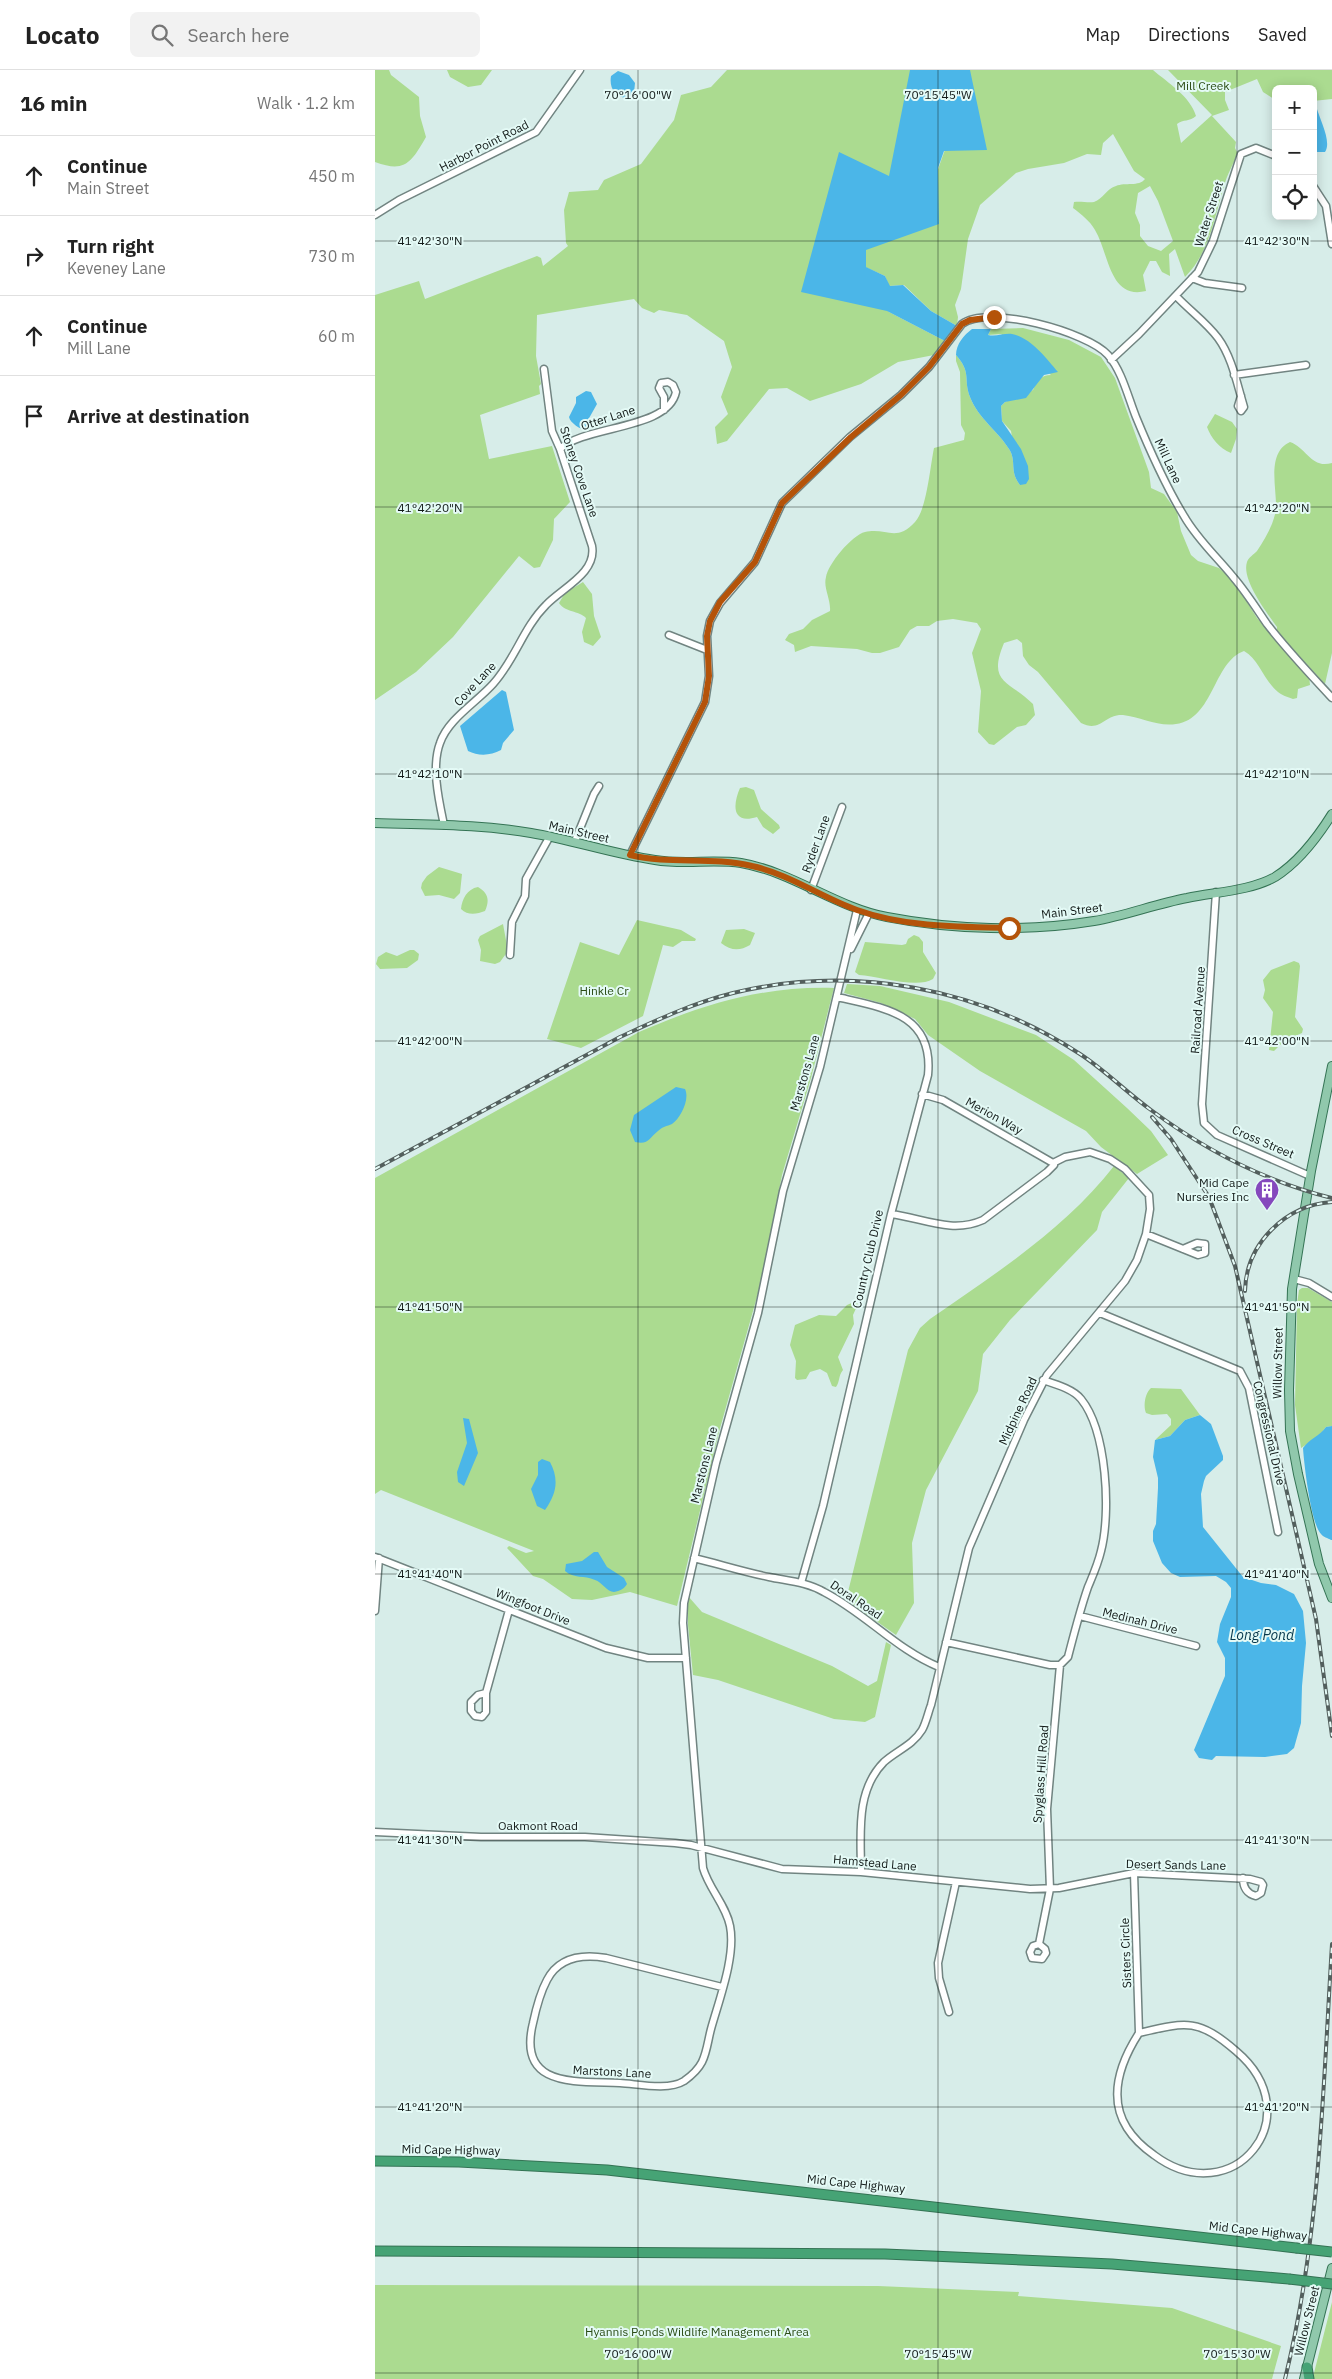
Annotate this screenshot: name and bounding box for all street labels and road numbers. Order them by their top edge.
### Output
street label: Harbor Point Road [437,117,531,175]
street label: Water Street [1191,179,1226,248]
street label: Otter Lane [579,402,637,433]
street label: Stoney Cove Lane [557,424,602,520]
street label: Mill Lane [1152,436,1186,486]
street label: Cove Lane [450,658,499,709]
street label: Ryder Lane [798,813,833,875]
street label: Main Street [547,817,611,846]
street label: Main Street [1040,899,1103,922]
street label: Railroad Avenue [1187,965,1208,1054]
street label: Marstons Lane [786,1033,823,1113]
street label: Merion Way [963,1094,1025,1137]
street label: Cross Street [1230,1122,1296,1161]
street label: Country Club Drive [849,1208,886,1310]
street label: Willow Street [1269,1327,1286,1399]
street label: Midpine Road [995,1374,1040,1447]
street label: Congressional Drive [1250,1379,1289,1487]
street label: Marstons Lane [687,1425,720,1505]
street label: Doral Road [828,1577,885,1622]
street label: Wingfoot Drive [494,1585,573,1628]
street label: Medinah Drive [1101,1604,1180,1637]
street label: Spyglass Hill Road [1030,1724,1051,1824]
street label: Oakmont Road [498,1818,578,1833]
street label: Hamstead Lane [833,1851,918,1874]
street label: Desert Sands Lane [1126,1856,1227,1873]
street label: Sisters Circle [1117,1917,1134,1988]
street label: Marstons Lane [572,2062,652,2081]
street label: Mid Cape Highway [401,2141,501,2158]
street label: Mid Cape Highway [806,2171,906,2196]
street label: Mid Cape Highway [1208,2218,1308,2243]
street label: Willow Street [1291,2284,1322,2358]

